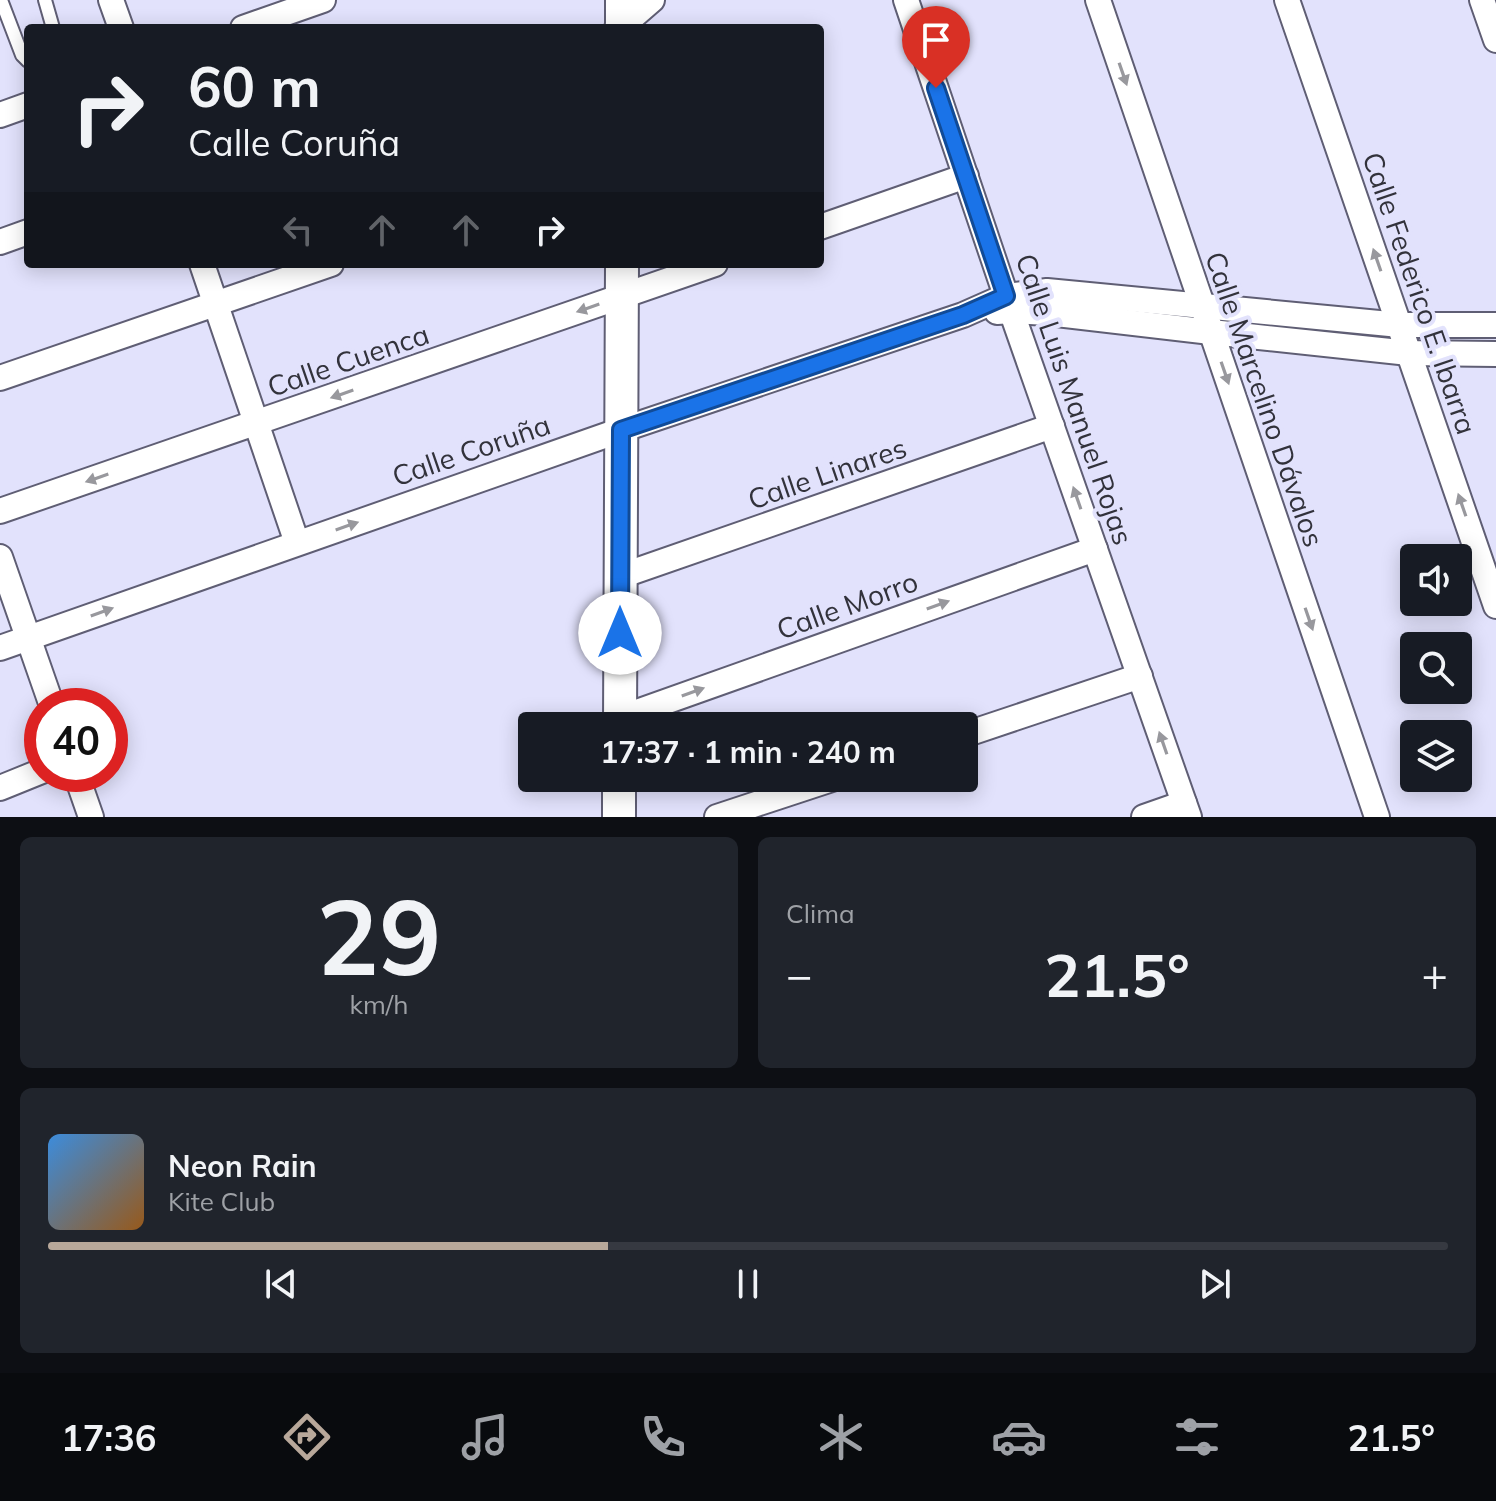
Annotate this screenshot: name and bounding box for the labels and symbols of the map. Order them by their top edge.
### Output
pin [902,6,970,88]
one-way arrow [1118,62,1130,86]
street label: Calle Federico E. Ibarra [1355,147,1485,439]
street label: Calle Marcelino Dávalos [1198,247,1332,551]
one-way arrow [1371,247,1383,271]
street label: Calle Luis Manuel Rojas [1009,249,1141,549]
one-way arrow [576,303,600,315]
street label: Calle Cuenca [263,316,433,404]
one-way arrow [1219,361,1232,385]
one-way arrow [330,388,354,400]
street label: Calle Coruña [387,407,555,493]
street label: Calle Linares [743,429,911,517]
one-way arrow [84,473,108,485]
one-way arrow [1071,486,1083,510]
one-way arrow [1455,493,1467,517]
one-way arrow [335,519,359,531]
street label: Calle Morro [772,563,922,647]
position arrow [578,591,662,675]
one-way arrow [926,598,950,610]
one-way arrow [90,606,114,618]
one-way arrow [1304,607,1316,631]
one-way arrow [682,685,706,698]
speed limit sign: 40 [24,688,128,792]
one-way arrow [1156,731,1168,755]

